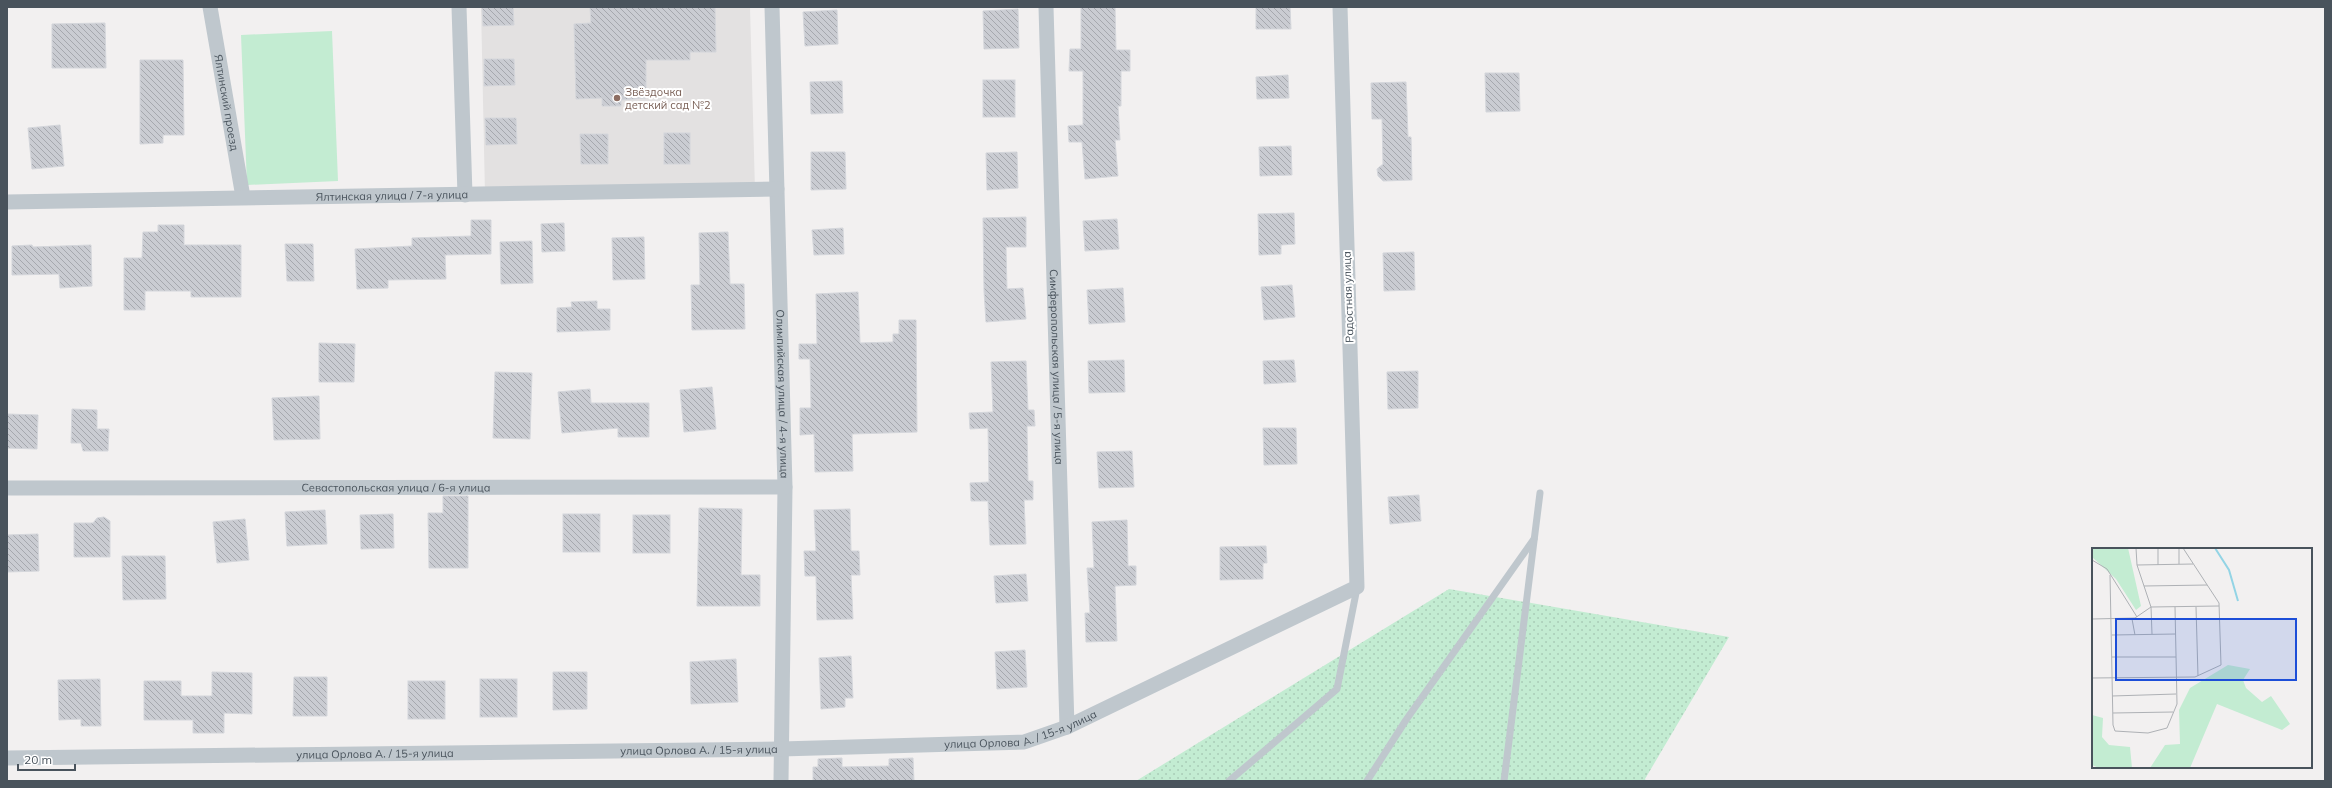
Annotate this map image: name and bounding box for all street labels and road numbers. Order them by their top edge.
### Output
street label: Ялтинский проезд [211,53,242,152]
street label: Ялтинская улица / 7-я улица [316,187,468,204]
street label: Радостная улица [1339,251,1357,343]
street label: Симферопольская улица / 5-я улица [1047,269,1066,465]
street label: Олимпийская улица / 4-я улица [773,309,792,478]
street label: Севастопольская улица / 6-я улица [301,480,491,495]
street label: улица Орлова А. / 15-я улица [944,707,1099,751]
street label: улица Орлова А. / 15-я улица [620,742,778,758]
street label: улица Орлова А. / 15-я улица [296,746,454,762]

